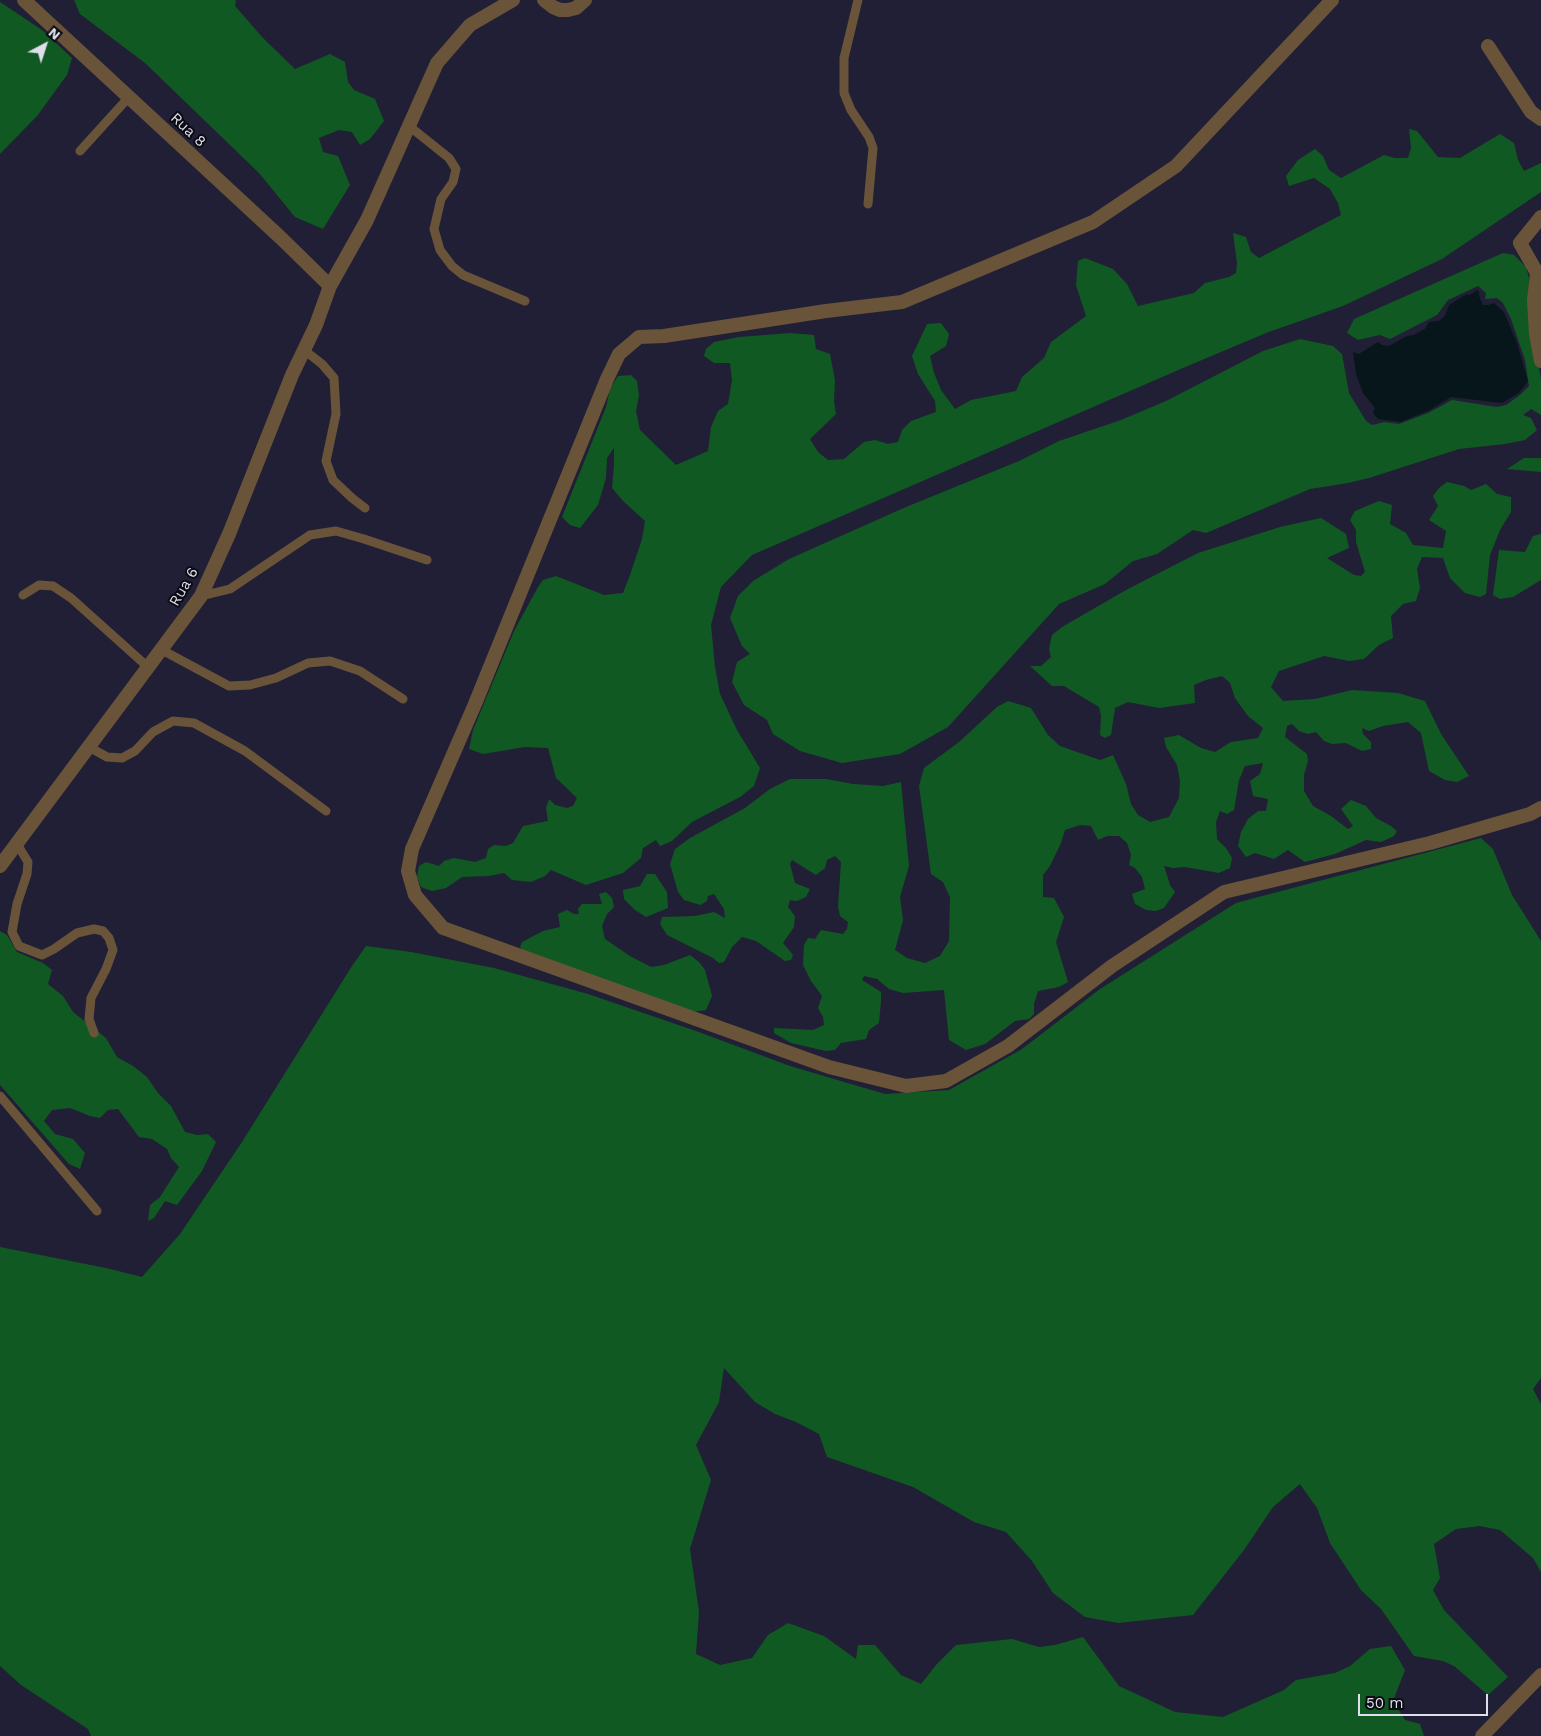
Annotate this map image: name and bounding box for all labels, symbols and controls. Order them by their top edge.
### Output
north arrow [20,20,70,70]
text: N [46,24,64,43]
street label: Rua 8 [167,109,209,151]
street label: Rua 6 [166,564,202,610]
scale bar [1361,1684,1491,1716]
text: 50 m [1366,1694,1403,1712]

